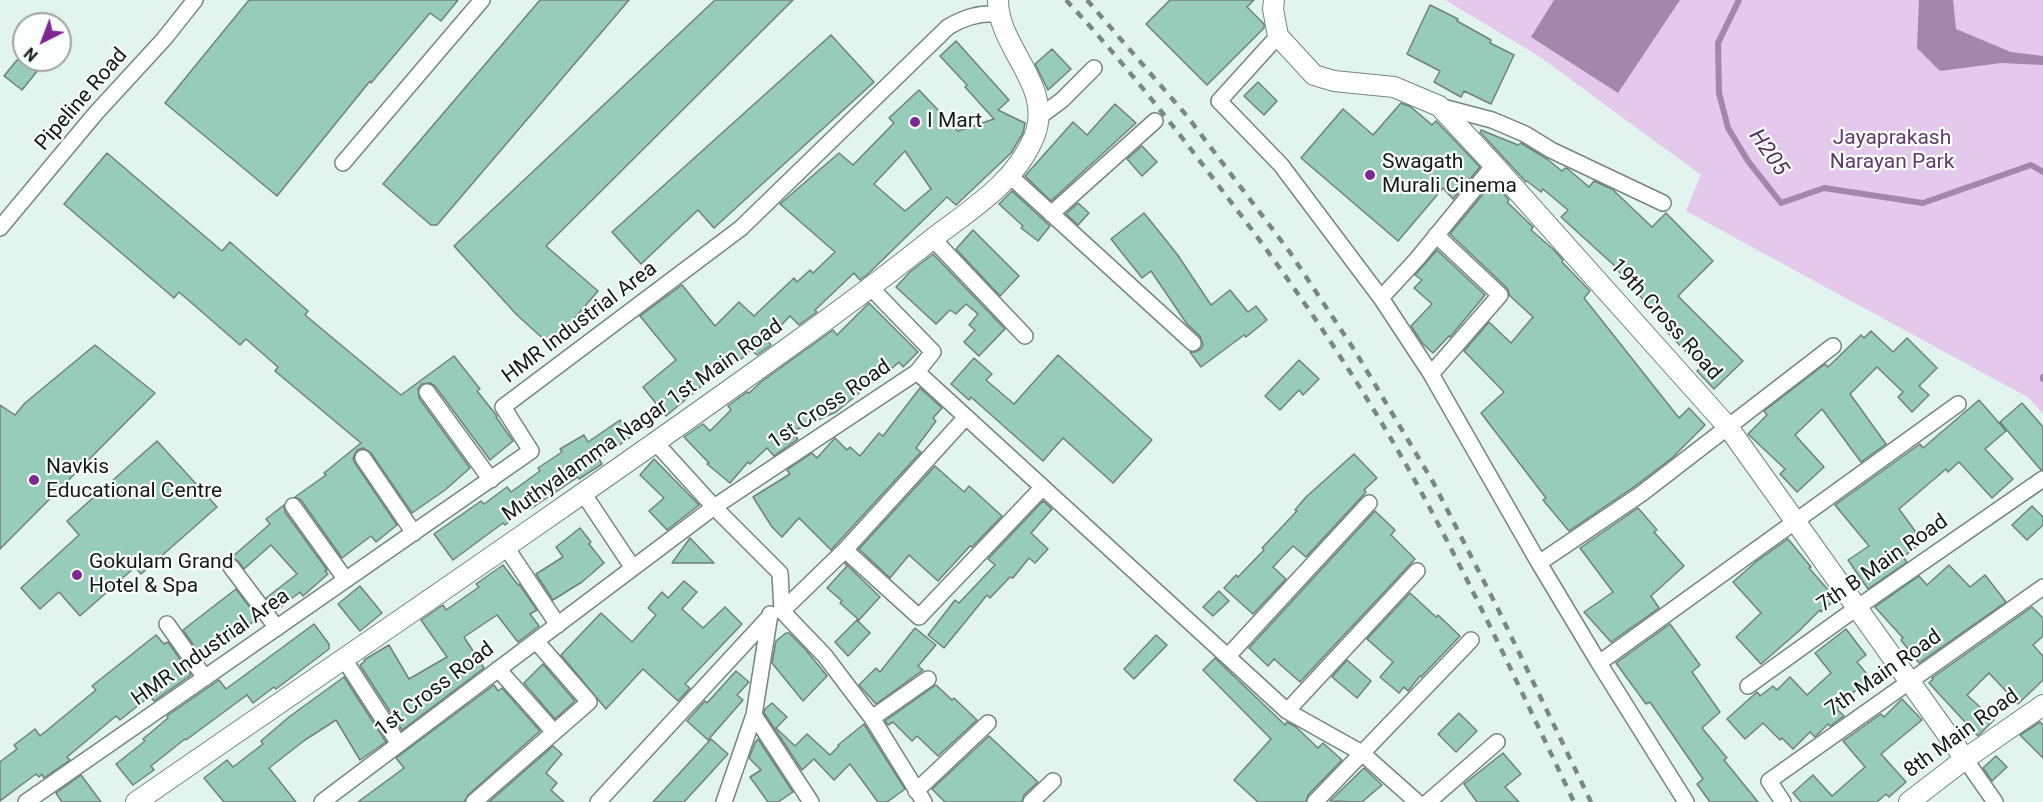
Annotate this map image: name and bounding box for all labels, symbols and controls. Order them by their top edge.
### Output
north arrow [12,12,72,72]
text: N [20,43,42,65]
street label: Pipeline Road [31,44,133,156]
place label: I Mart [927,109,982,135]
marker: I Mart [908,115,922,129]
water label: H205 [1743,124,1793,182]
park label: Jayaprakash Narayan Park [1830,126,1954,176]
place label: Swagath Murali Cinema [1382,150,1517,200]
marker: Swagath Murali Cinema [1363,168,1377,182]
street label: 19th Cross Road [1604,254,1726,386]
street label: HMR Industrial Area [498,257,662,389]
street label: Muthyalamma Nagar 1st Main Road [498,314,788,528]
street label: 1st Cross Road [764,355,896,455]
place label: Navkis Educational Centre [46,455,222,505]
marker: Navkis Educational Centre [27,473,41,487]
street label: 7th B Main Road [1813,510,1953,618]
place label: Gokulam Grand Hotel & Spa [89,550,234,600]
marker: Gokulam Grand Hotel & Spa [70,568,84,582]
street label: HMR Industrial Area [127,584,295,712]
street label: 7th Main Road [1821,625,1947,723]
street label: 1st Cross Road [371,637,499,743]
street label: 8th Main Road [1900,684,2024,784]

